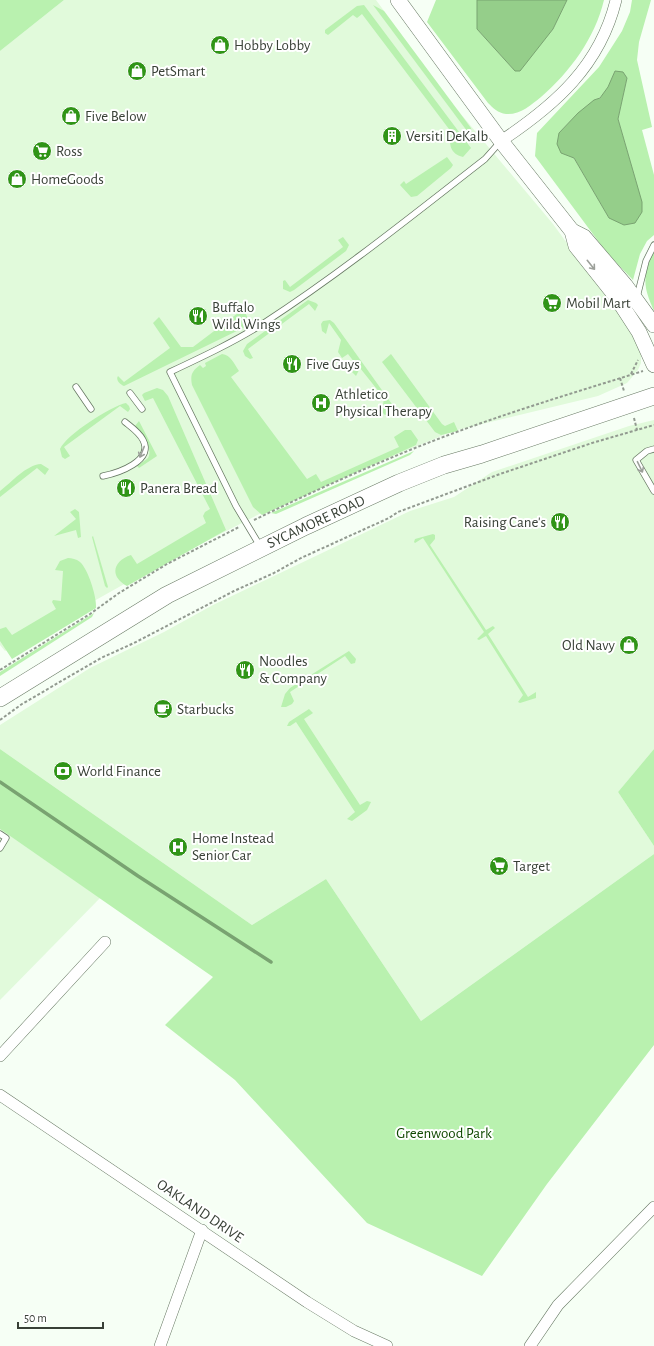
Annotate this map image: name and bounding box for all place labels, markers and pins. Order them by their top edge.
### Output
shop icon: Hobby Lobby [209,34,231,56]
place label: Hobby Lobby [234,38,311,53]
shop icon: PetSmart [126,60,148,82]
place label: PetSmart [151,64,205,79]
shop icon: Five Below [60,105,82,127]
place label: Five Below [85,109,146,124]
building icon: Versiti DeKalb [381,125,403,147]
place label: Versiti DeKalb [406,129,488,144]
supermarket icon: Ross [31,140,53,162]
place label: Ross [56,144,82,159]
shop icon: HomeGoods [6,168,28,190]
place label: HomeGoods [31,172,104,187]
supermarket icon: Mobil Mart [541,292,563,314]
place label: Mobil Mart [566,296,631,311]
place label: Buffalo Wild Wings [212,300,281,332]
restaurant icon: Buffalo Wild Wings [187,305,209,327]
restaurant icon: Five Guys [281,353,303,375]
place label: Five Guys [306,357,360,372]
place label: Athletico Physical Therapy [335,387,433,419]
hospital icon: Athletico Physical Therapy [310,392,332,414]
restaurant icon: Panera Bread [115,477,137,499]
place label: Panera Bread [140,481,218,496]
restaurant icon: Raising Cane's [549,511,571,533]
place label: Raising Cane's [464,515,546,530]
shop icon: Old Navy [618,634,640,656]
place label: Old Navy [562,638,616,653]
place label: Noodles & Company [259,654,327,686]
restaurant icon: Noodles & Company [234,659,256,681]
cafe icon: Starbucks [152,698,174,720]
place label: Starbucks [177,702,234,717]
bank icon: World Finance [52,760,74,782]
place label: World Finance [77,764,161,779]
place label: Home Instead Senior Car [192,831,274,863]
hospital icon: Home Instead Senior Car [167,836,189,858]
supermarket icon: Target [488,855,510,877]
place label: Target [513,859,550,874]

